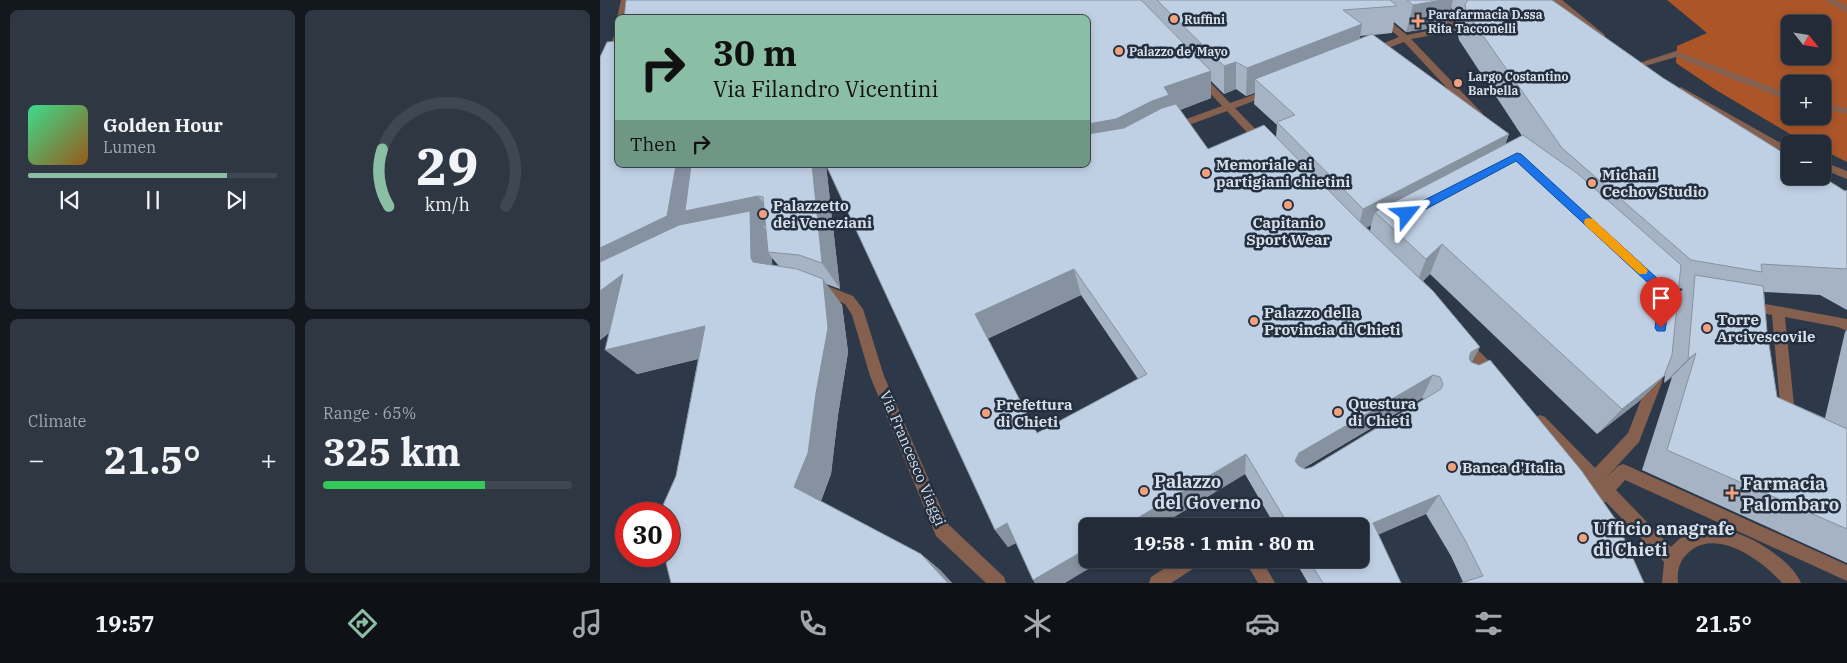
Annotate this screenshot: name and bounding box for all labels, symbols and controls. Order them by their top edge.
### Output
place label: Parafarmacia D.ssa Rita Tacconelli [1428,7,1543,36]
place label: Ruffini [1184,12,1225,27]
marker: Ruffini [1168,13,1180,25]
marker: Parafarmacia D.ssa Rita Tacconelli [1412,15,1424,27]
north arrow [1781,15,1831,65]
map controls [1781,15,1831,185]
text: 30 m [713,30,797,76]
icon: right [630,35,695,100]
place label: Palazzo de' Mayo [1129,44,1228,59]
marker: Palazzo de' Mayo [1113,45,1125,57]
place label: Largo Costantino Barbella [1468,69,1568,98]
text: Via Filandro Vicentini [713,74,938,103]
button: + [1781,75,1831,125]
marker: Largo Costantino Barbella [1452,77,1464,89]
text: Golden Hour [103,113,223,137]
icon: right [687,130,715,158]
text: 29 [416,132,479,199]
text: Then [630,132,677,156]
button: − [1781,135,1831,185]
text: Lumen [103,137,156,157]
place label: Memoriale ai partigiani chietini [1216,155,1350,191]
place label: Michail Cechov Studio [1602,165,1707,201]
marker: Memoriale ai partigiani chietini [1200,167,1212,179]
marker: Michail Cechov Studio [1586,177,1598,189]
icon: previous [56,186,84,214]
icon: pause [139,186,167,214]
icon: next [222,186,250,214]
position arrow [1380,187,1432,239]
text: km/h [425,193,470,216]
place label: Palazzetto dei Veneziani [773,196,872,232]
marker: Capitanio Sport Wear [1282,199,1294,211]
marker: Palazzetto dei Veneziani [757,208,769,220]
place label: Capitanio Sport Wear [1246,213,1330,249]
pin [1640,277,1682,328]
icon: arrive [1647,284,1675,312]
place label: Palazzo della Provincia di Chieti [1264,303,1401,339]
place label: Torre Arcivescovile [1717,310,1816,346]
marker: Palazzo della Provincia di Chieti [1248,315,1260,327]
marker: Torre Arcivescovile [1701,322,1713,334]
street label: Via Francesco Viaggi [876,387,950,529]
place label: Questura di Chieti [1348,394,1417,430]
place label: Prefettura di Chieti [996,395,1073,431]
text: Range · 65% [323,403,416,423]
marker: Questura di Chieti [1332,406,1344,418]
marker: Prefettura di Chieti [980,407,992,419]
text: Climate [28,411,86,431]
text: 325 km [323,427,461,476]
text: 21.5° [104,435,201,484]
text: − [28,441,45,478]
text: + [260,441,277,478]
place label: Banca d'Italia [1462,458,1563,477]
marker: Banca d'Italia [1446,461,1458,473]
place label: Palazzo del Governo [1154,470,1261,514]
place label: Farmacia Palombaro [1742,472,1839,516]
marker: Palazzo del Governo [1138,485,1150,497]
marker: Farmacia Palombaro [1726,487,1738,499]
speed limit sign: 30 [615,502,680,567]
place label: Ufficio anagrafe di Chieti [1593,517,1735,561]
text: 19:58 · 1 min · 80 m [1133,531,1315,555]
marker: Ufficio anagrafe di Chieti [1577,532,1589,544]
icon: directions [345,606,380,641]
icon: music [570,606,605,641]
icon: phone [795,606,830,641]
icon: climate [1020,606,1055,641]
icon: car [1245,606,1280,641]
icon: filters [1471,606,1506,641]
text: 19:57 [95,609,155,638]
text: 21.5° [1696,609,1752,638]

